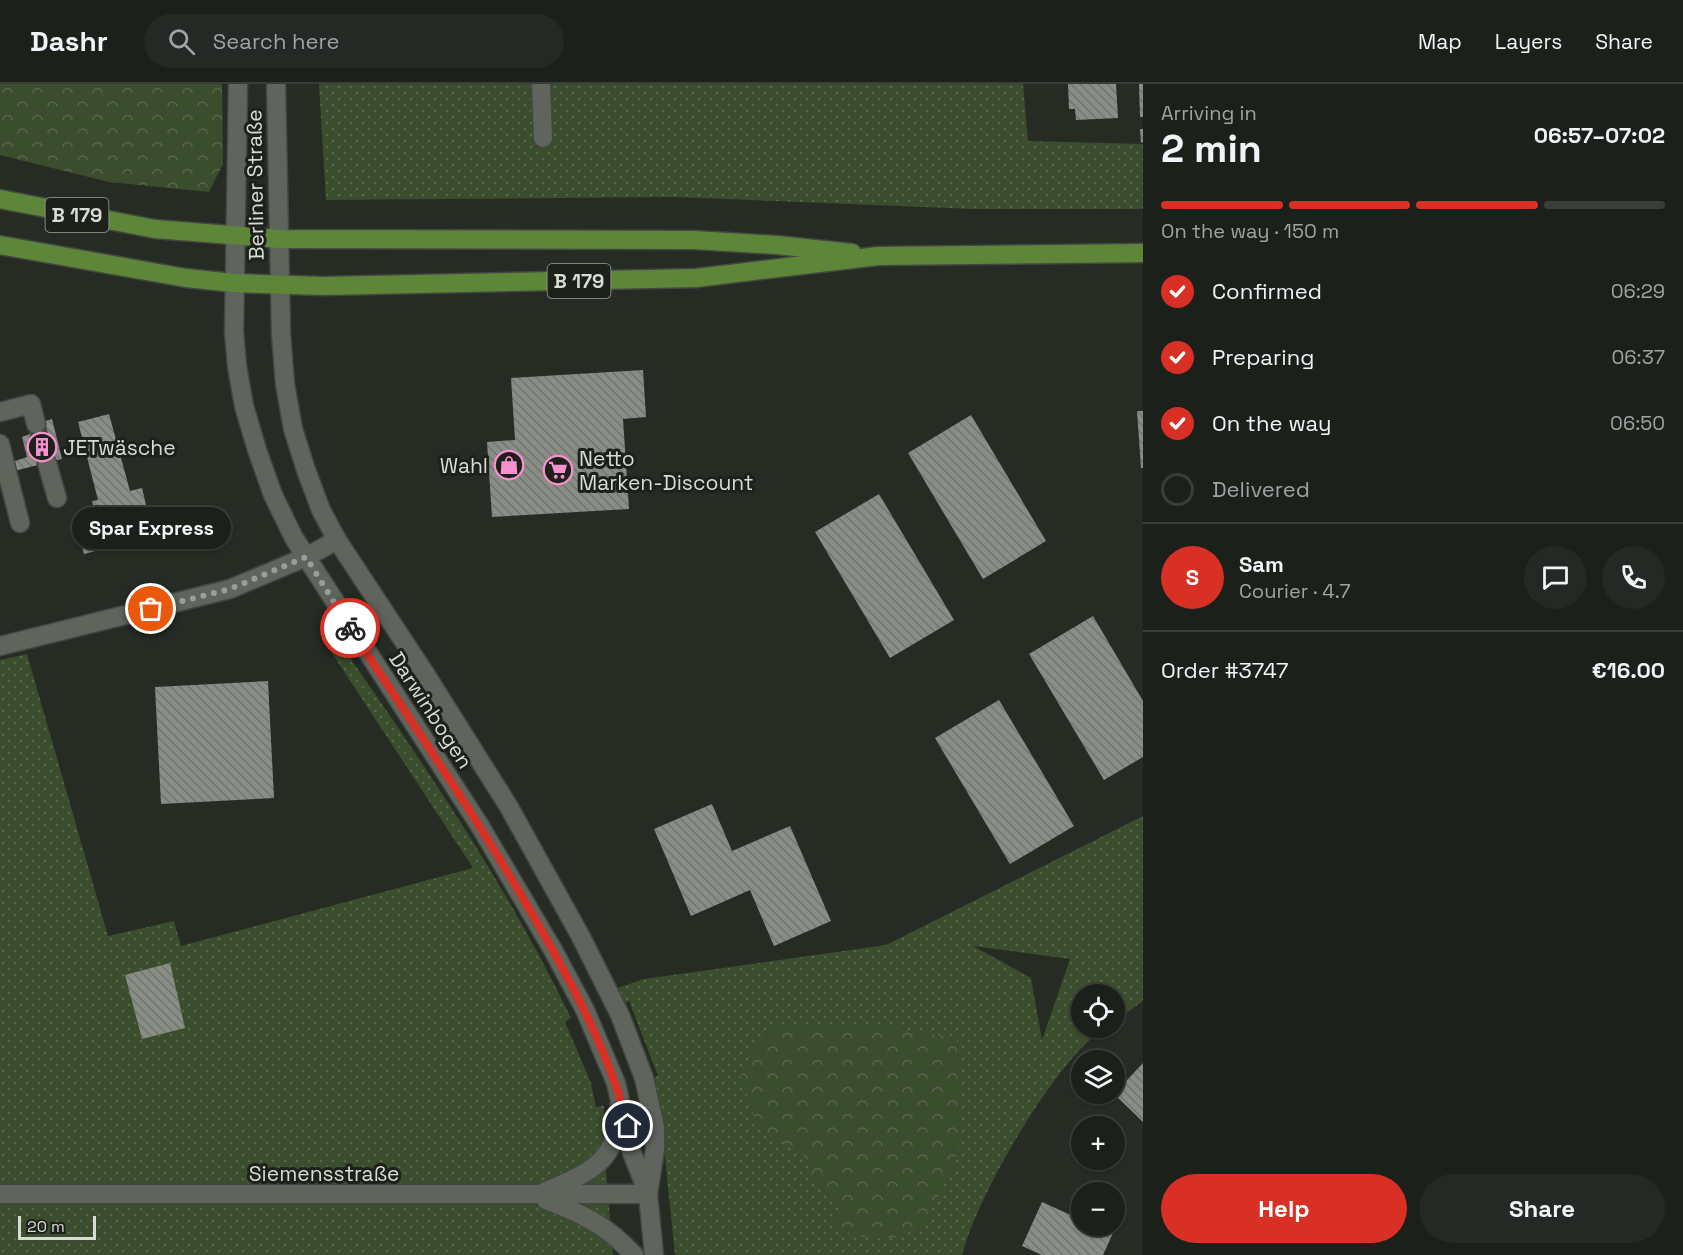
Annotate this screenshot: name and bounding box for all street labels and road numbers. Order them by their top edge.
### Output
street label: Berliner Straße [240,109,270,261]
road number: B 179 [46,198,109,232]
road number: B 179 [548,264,610,298]
street label: Darwinbogen [383,646,479,774]
street label: Siemensstraße [249,1160,399,1187]

